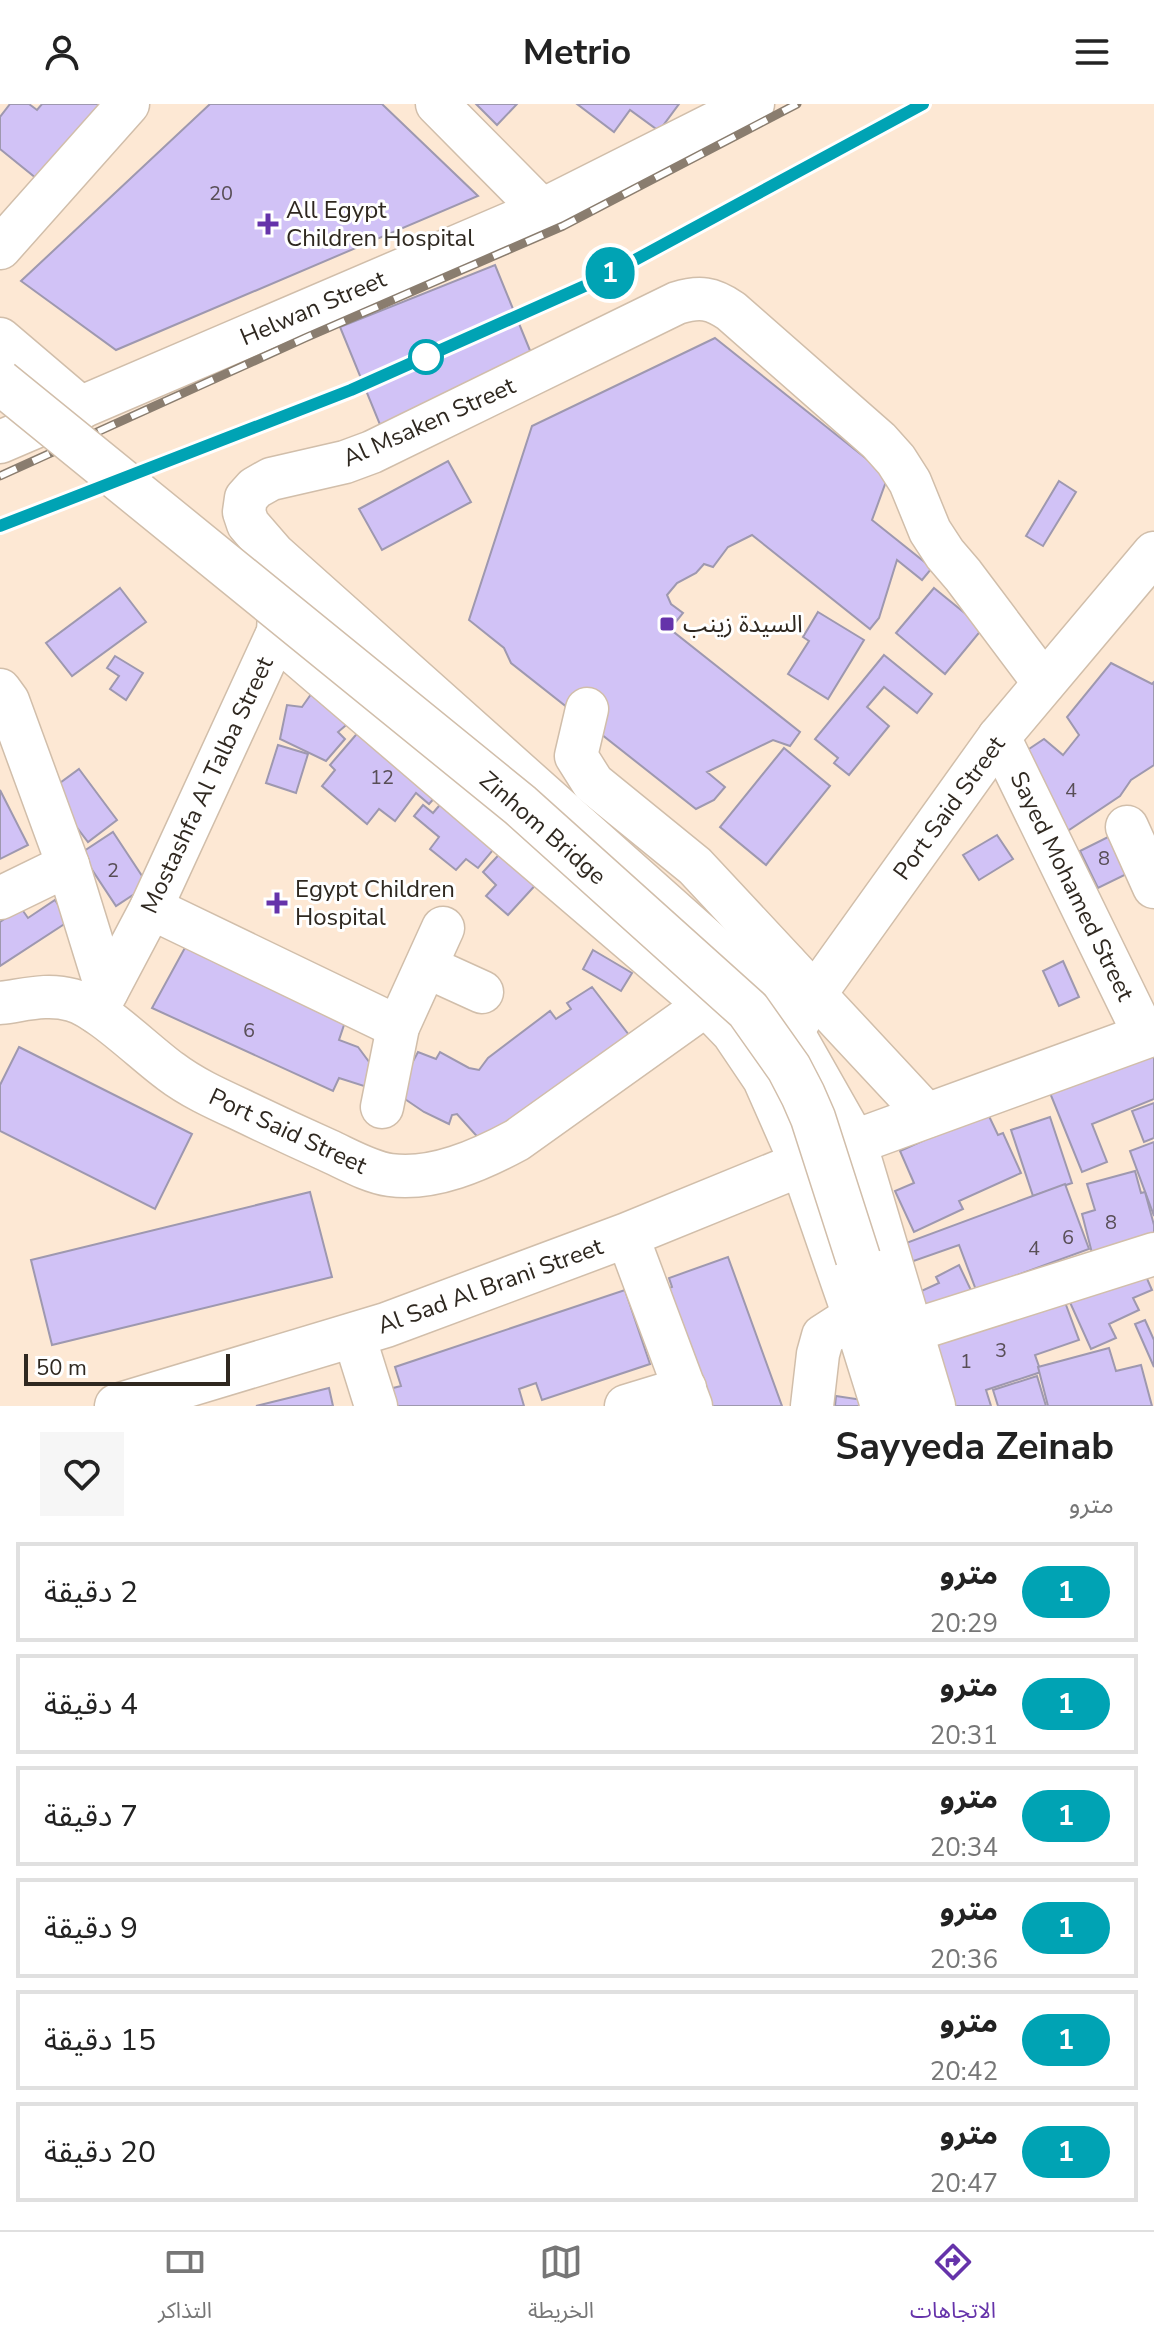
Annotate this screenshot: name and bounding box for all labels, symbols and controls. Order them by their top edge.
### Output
text: Metrio [523,28,631,77]
icon: person [40,30,84,74]
icon: menu [1070,30,1114,74]
house number: 20 [209,180,233,207]
place label: All Egypt Children Hospital [286,194,474,254]
marker: All Egypt Children Hospital [257,213,279,235]
line badge: 1 [584,247,636,299]
text: 1 [602,254,618,292]
street label: Helwan Street [235,263,392,353]
unlabelled marker [409,340,443,374]
street label: Al Msaken Street [338,369,521,474]
place label: السيدة زينب [683,608,803,640]
marker: السيدة زينب [658,615,676,633]
street label: Mostashfa Al Talba Street [133,651,281,919]
street label: Port Said Street [886,729,1012,886]
house number: 12 [370,764,394,791]
street label: Zinhom Bridge [473,764,613,892]
street label: Sayed Mohamed Street [1002,766,1142,1007]
house number: 4 [1065,777,1077,804]
house number: 8 [1098,845,1110,872]
house number: 2 [107,857,119,884]
place label: Egypt Children Hospital [295,873,455,933]
marker: Egypt Children Hospital [266,892,288,914]
house number: 6 [243,1017,255,1044]
street label: Port Said Street [204,1080,373,1182]
house number: 8 [1105,1209,1117,1236]
house number: 6 [1062,1224,1074,1251]
street label: Al Sad Al Brani Street [373,1230,608,1342]
house number: 4 [1028,1235,1040,1262]
house number: 3 [995,1337,1007,1364]
house number: 1 [960,1348,972,1375]
scale bar [24,1350,230,1386]
text: 50 m [36,1353,87,1383]
text: Sayyeda Zeinab [835,1421,1114,1472]
button: heart [40,1432,124,1516]
text: مترو [1069,1487,1114,1522]
text: مترو [940,1554,998,1595]
text: 2 دقيقة [44,1572,138,1613]
text: 1 [1058,1573,1074,1611]
text: 20:29 [930,1606,998,1641]
text: مترو [940,1666,998,1707]
text: 4 دقيقة [44,1684,138,1725]
text: 1 [1058,1685,1074,1723]
text: 20:31 [930,1718,998,1753]
text: مترو [940,1778,998,1819]
text: 7 دقيقة [44,1796,138,1837]
text: 1 [1058,1797,1074,1835]
text: 20:34 [930,1830,998,1865]
text: مترو [940,1890,998,1931]
text: 9 دقيقة [44,1908,138,1949]
text: 1 [1058,1909,1074,1947]
text: 20:36 [930,1942,998,1977]
text: مترو [940,2002,998,2043]
text: 15 دقيقة [44,2020,156,2061]
text: 1 [1058,2021,1074,2059]
text: 20:42 [930,2054,998,2089]
text: مترو [940,2114,998,2155]
text: 20 دقيقة [44,2132,156,2173]
text: 1 [1058,2133,1074,2171]
text: 20:47 [930,2166,998,2201]
tab: التذاكر [158,2240,212,2334]
tab: الخريطة [528,2240,594,2334]
tab: الاتجاهات [910,2240,996,2334]

